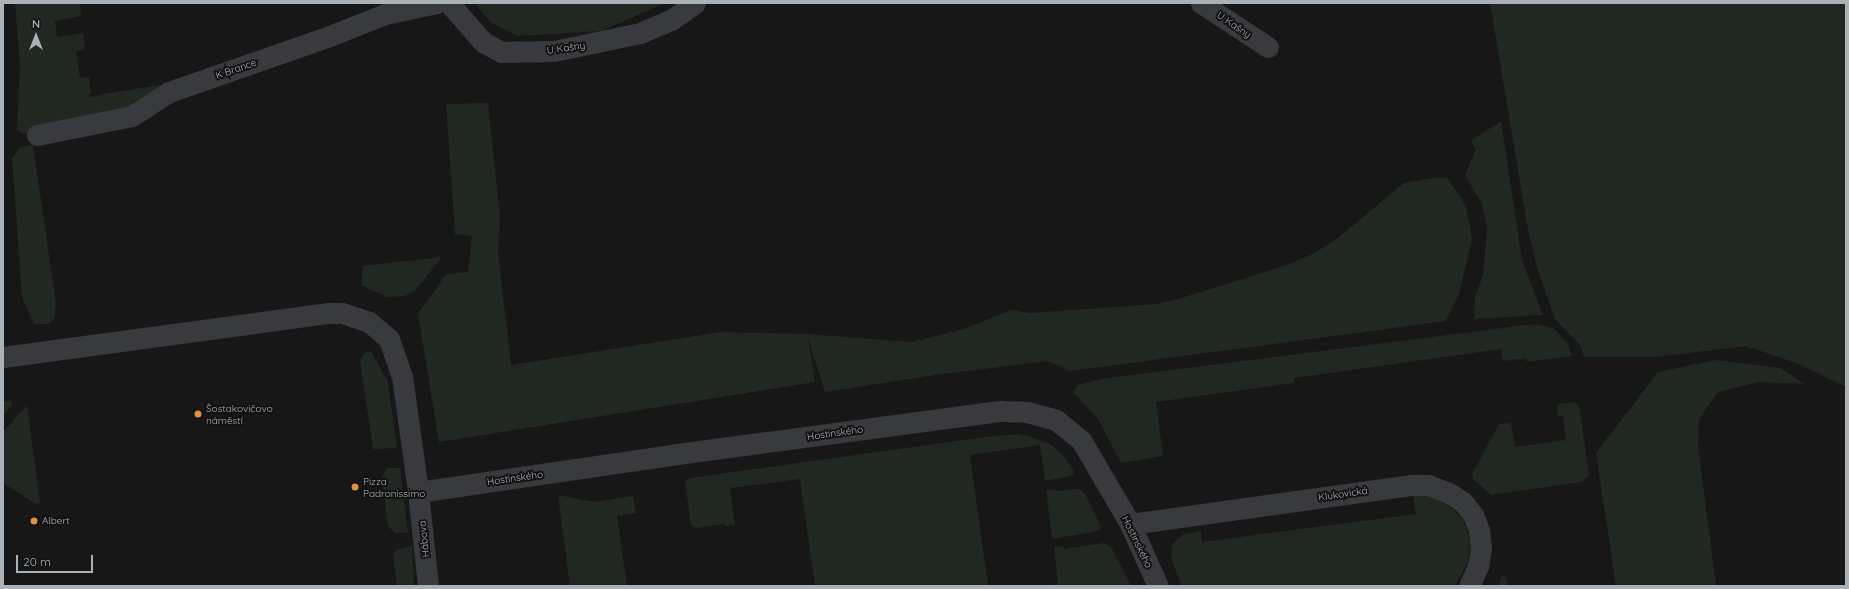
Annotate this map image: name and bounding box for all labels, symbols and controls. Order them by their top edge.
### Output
street label: U Kašny [1215,9,1253,41]
north arrow [16,16,56,56]
text: N [32,17,40,31]
street label: U Kašny [546,39,586,57]
street label: K Brance [214,56,258,82]
place label: Šostakovičovo náměstí [206,402,273,426]
marker: Šostakovičovo náměstí [193,409,203,419]
street label: Hostinského [806,423,864,443]
street label: Hostinského [486,468,544,488]
place label: Pizza Padronissimo [363,475,425,498]
marker: Pizza Padronissimo [350,482,360,492]
street label: Klukovická [1318,485,1368,503]
street label: Hostinského [1119,514,1155,570]
place label: Albert [42,515,70,527]
marker: Albert [29,516,39,526]
street label: Hábova [416,520,432,558]
scale bar [18,547,95,573]
text: 20 m [23,554,51,569]

